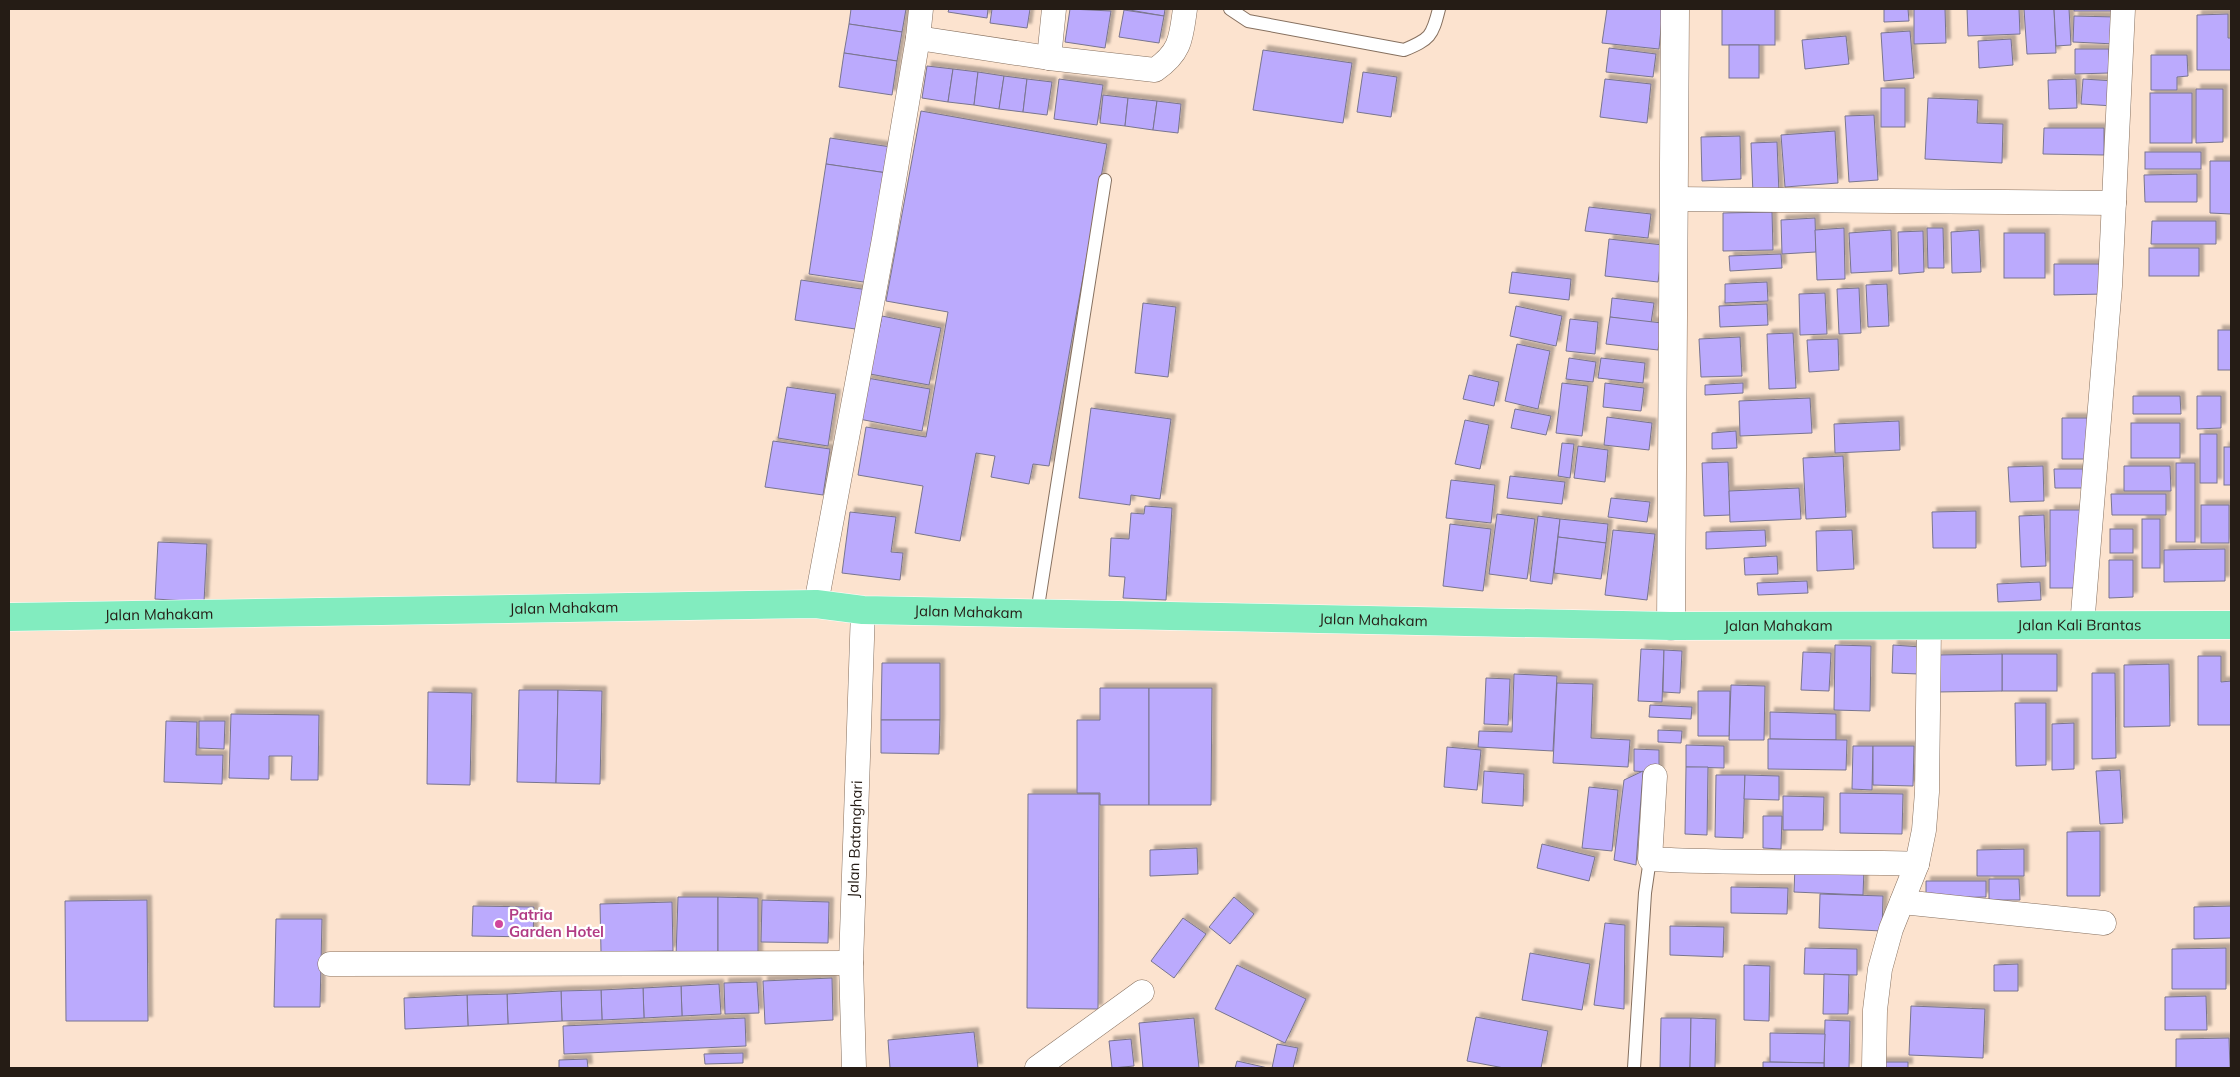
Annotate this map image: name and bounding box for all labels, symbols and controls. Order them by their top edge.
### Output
street label: Jalan Mahakam [509,597,618,618]
street label: Jalan Mahakam [914,601,1023,622]
street label: Jalan Mahakam [104,604,214,624]
street label: Jalan Mahakam [1319,609,1428,630]
street label: Jalan Kali Brantas [2017,615,2141,634]
street label: Jalan Mahakam [1724,616,1833,635]
street label: Jalan Batanghari [843,780,866,898]
place label: Patria Garden Hotel [509,905,604,941]
marker: Patria Garden Hotel [493,918,505,930]

